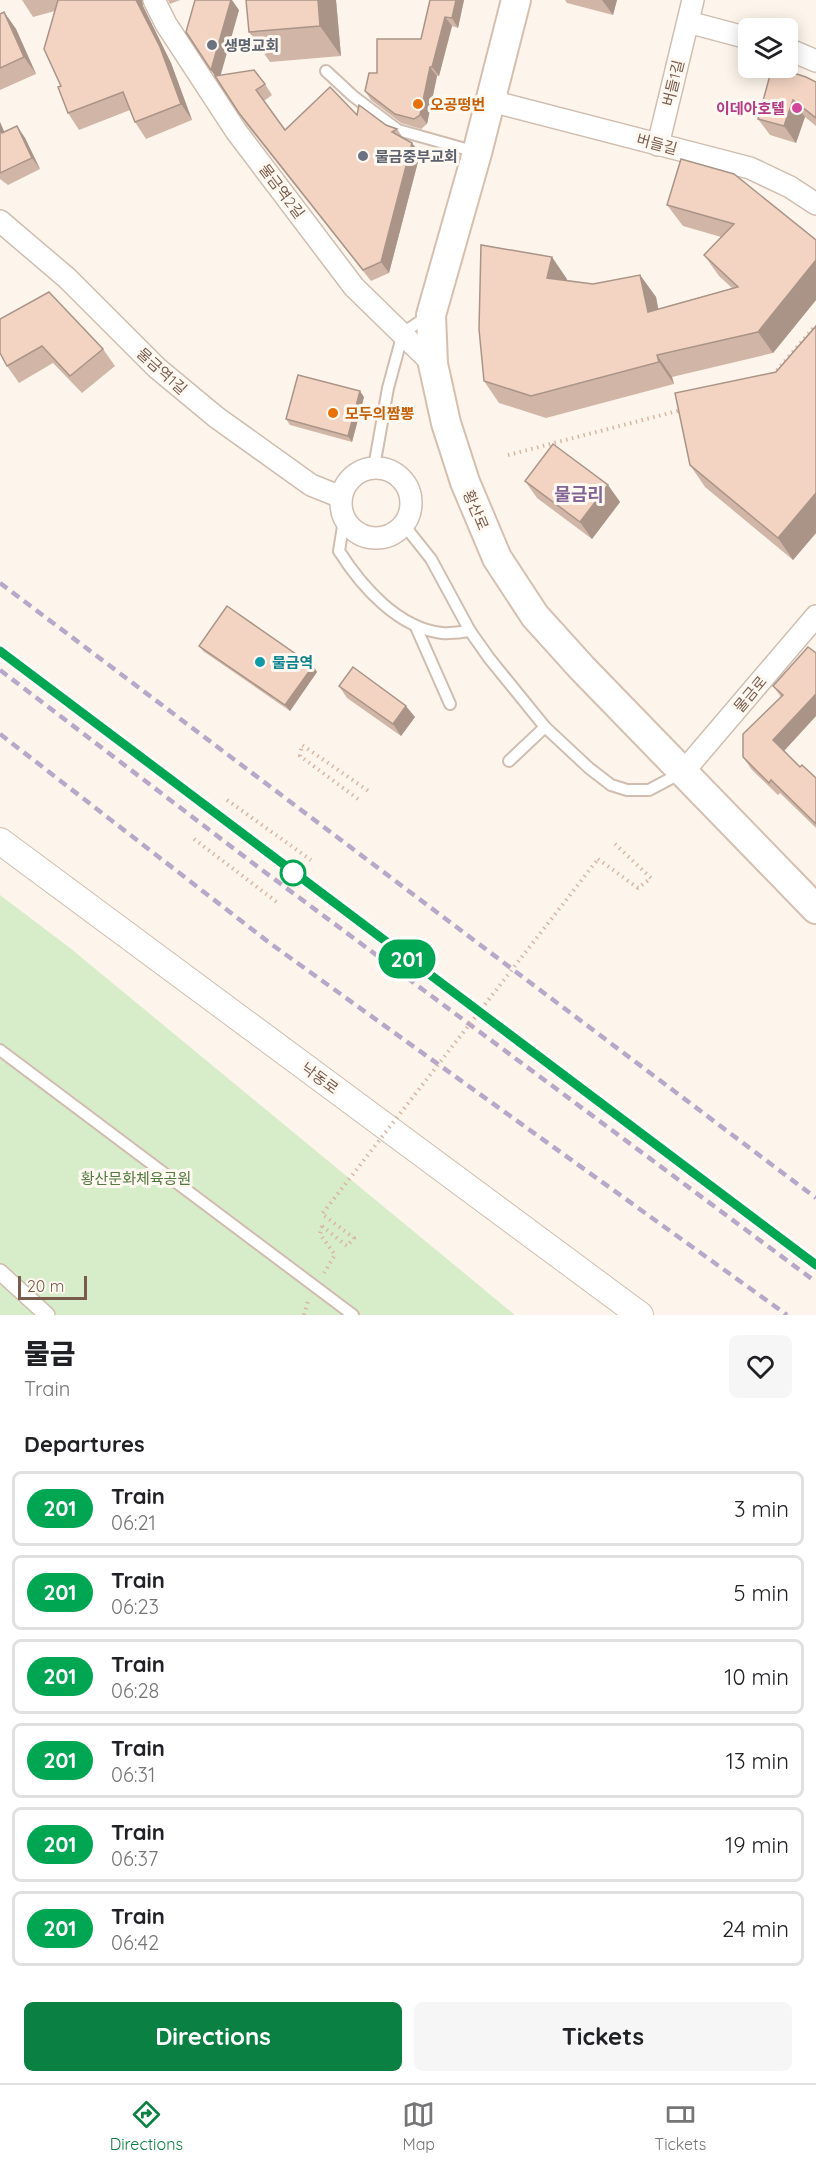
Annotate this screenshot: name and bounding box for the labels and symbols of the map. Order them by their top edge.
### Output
place label: 생명교회 [224,36,279,55]
marker: 생명교회 [205,38,219,52]
street label: 버들1길 [658,58,688,108]
place label: 오공떵번 [430,95,485,114]
marker: 오공떵번 [411,97,425,111]
place label: 이데아호텔 [716,99,785,118]
marker: 이데아호텔 [790,101,804,115]
street label: 버들길 [635,129,679,159]
place label: 물금중부교회 [375,147,458,166]
marker: 물금중부교회 [356,149,370,163]
street label: 물금역2길 [255,160,309,222]
street label: 물금역1길 [133,344,191,398]
place label: 모두의짬뽕 [345,404,414,423]
marker: 모두의짬뽕 [326,406,340,420]
district label: 물금리 [554,483,604,506]
street label: 황산로 [459,487,493,533]
place label: 물금역 [272,653,313,672]
marker: 물금역 [253,655,267,669]
street label: 물금로 [729,672,771,716]
unlabelled marker [280,860,306,886]
line badge: 201 [372,940,442,978]
street label: 낙동로 [298,1058,342,1098]
park label: 황산문화체육공원 [81,1169,191,1188]
scale bar [18,1273,87,1300]

